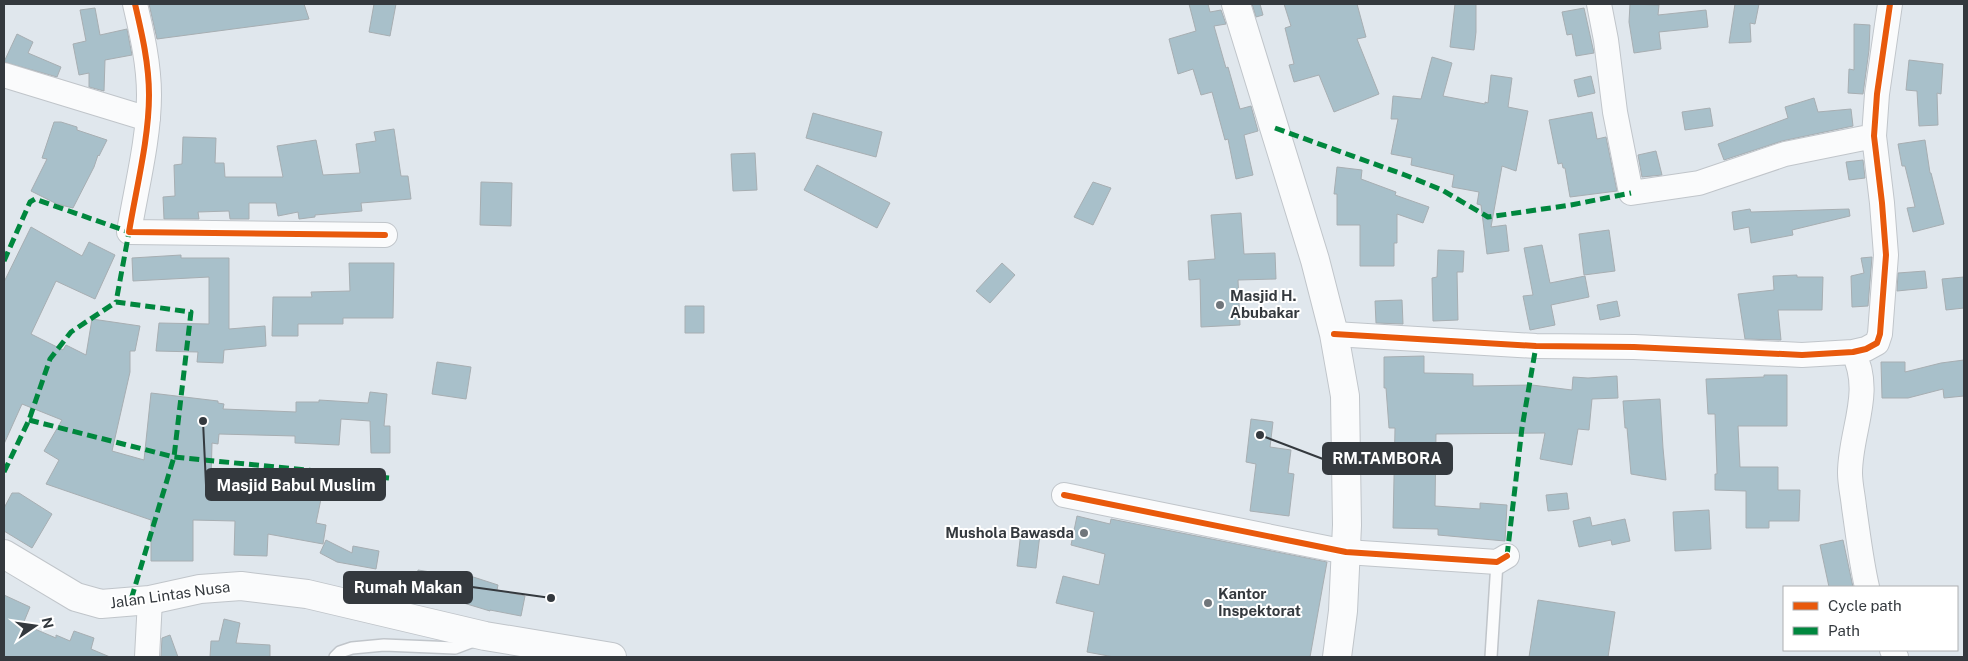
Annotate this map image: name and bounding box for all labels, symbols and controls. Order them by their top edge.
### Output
place label: Masjid H. Abubakar [1230,287,1300,321]
marker: Masjid H. Abubakar [1214,299,1226,311]
callout: RM.TAMBORA [1323,443,1452,474]
text: RM.TAMBORA [1332,449,1442,468]
callout: Masjid Babul Muslim [206,469,385,500]
text: Masjid Babul Muslim [217,476,375,495]
place label: Mushola Bawasda [945,524,1074,541]
marker: Mushola Bawasda [1078,527,1090,539]
callout: Rumah Makan [344,572,472,603]
street label: Jalan Lintas Nusa [109,578,231,611]
text: Rumah Makan [354,578,462,597]
place label: Kantor Inspektorat [1218,585,1301,619]
legend [1783,586,1958,651]
marker: Kantor Inspektorat [1202,597,1214,609]
text: Cycle path [1828,597,1902,614]
north arrow [10,601,60,651]
text: N [39,616,57,630]
text: Path [1828,622,1860,639]

